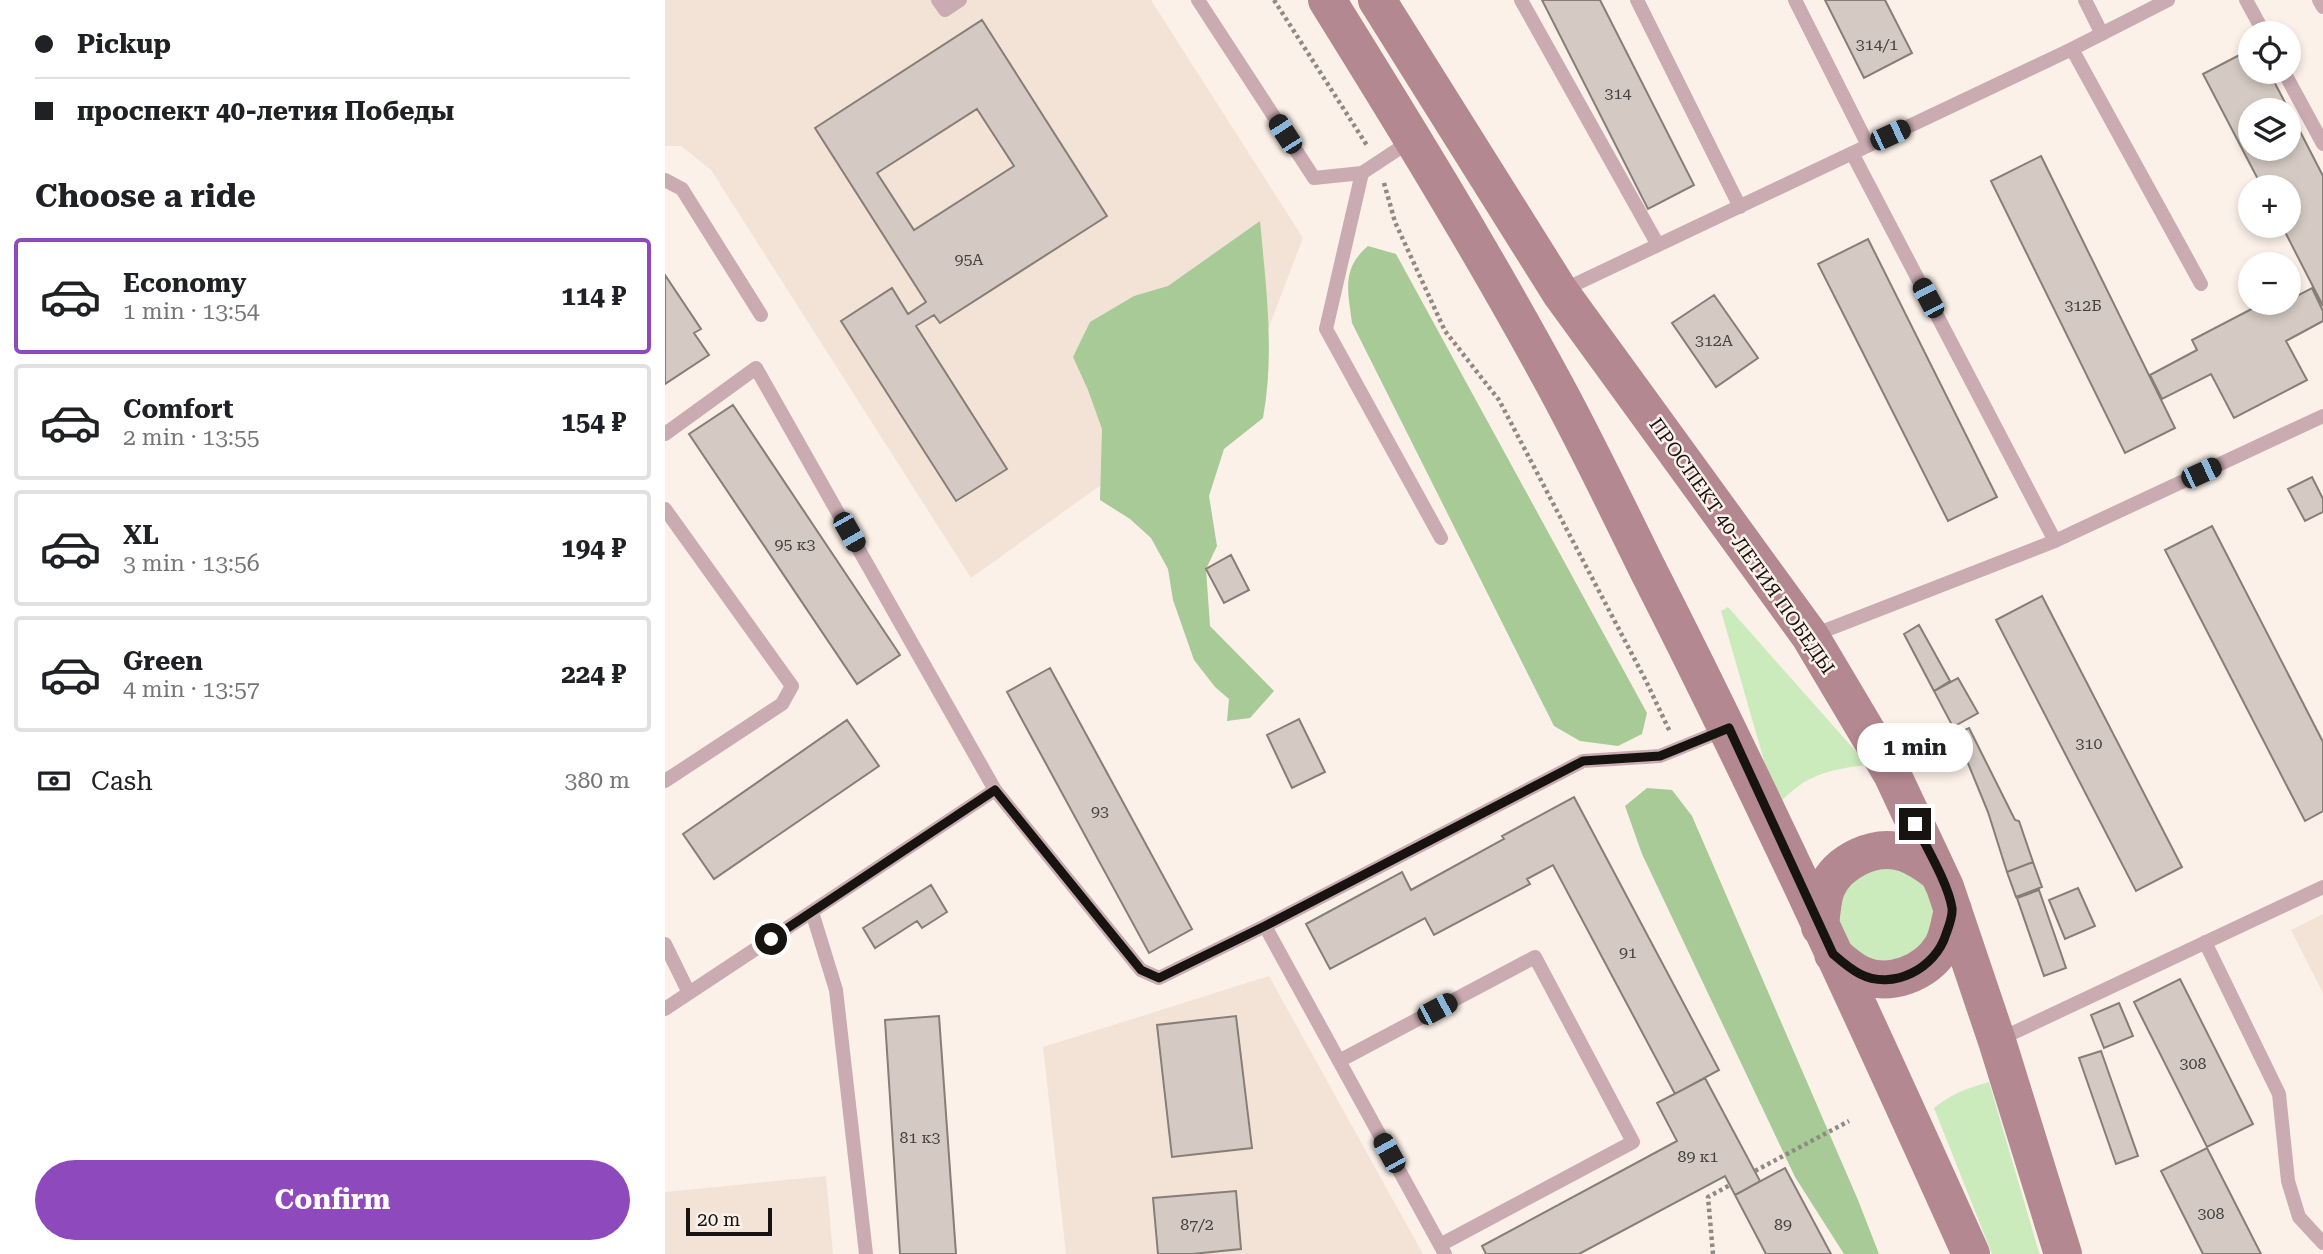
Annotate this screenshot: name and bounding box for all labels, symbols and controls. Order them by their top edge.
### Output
map controls [2238,21,2301,315]
button: locate [2238,21,2301,84]
text: Pickup [77,29,171,59]
house number: 314/1 [1856,35,1898,54]
house number: 314 [1605,84,1631,103]
text: проспект 40-летия Победы [77,96,454,126]
button: layers [2238,98,2301,161]
car [1265,111,1306,157]
car [1867,117,1914,153]
button: + [2238,175,2301,238]
text: Choose a ride [35,177,256,215]
house number: 95А [954,250,984,269]
button: − [2238,252,2301,315]
icon: car [39,265,102,328]
text: Economy [123,268,246,298]
car [1909,275,1948,321]
text: 114 ₽ [561,281,626,311]
house number: 312Б [2064,296,2102,315]
text: 1 min · 13:54 [123,298,260,325]
house number: 312А [1695,331,1734,350]
icon: car [39,391,102,454]
text: Comfort [123,394,233,424]
text: 154 ₽ [561,407,626,437]
street label: ПРОСПЕКТ 40-ЛЕТИЯ ПОБЕДЫ [1644,413,1840,679]
text: 2 min · 13:55 [123,424,260,451]
car [2178,455,2225,491]
car [830,509,869,555]
icon: car [39,517,102,580]
text: XL [123,520,159,550]
text: 194 ₽ [561,533,626,563]
house number: 95 к3 [774,535,816,554]
text: 3 min · 13:56 [123,550,260,577]
icon: car [39,643,102,706]
text: Green [123,646,203,676]
text: 224 ₽ [561,659,626,689]
text: 4 min · 13:57 [123,676,260,703]
callout: 1 min [1857,722,1973,772]
text: 1 min [1883,734,1947,761]
house number: 310 [2076,734,2102,753]
icon: cash [35,762,73,800]
text: Cash [91,766,153,796]
text: 380 m [565,767,630,794]
house number: 93 [1091,802,1109,821]
route end [1899,808,1931,840]
route start [755,923,787,955]
house number: 91 [1619,943,1637,962]
car [1414,990,1461,1028]
house number: 308 [2180,1054,2206,1073]
house number: 81 к3 [899,1128,941,1147]
car [1370,1130,1409,1176]
house number: 89 к1 [1677,1147,1719,1166]
button: Confirm [35,1160,630,1240]
house number: 308 [2198,1204,2224,1223]
scale bar [686,1205,772,1237]
text: 20 m [697,1208,740,1231]
house number: 87/2 [1180,1215,1214,1234]
house number: 89 [1774,1215,1792,1234]

